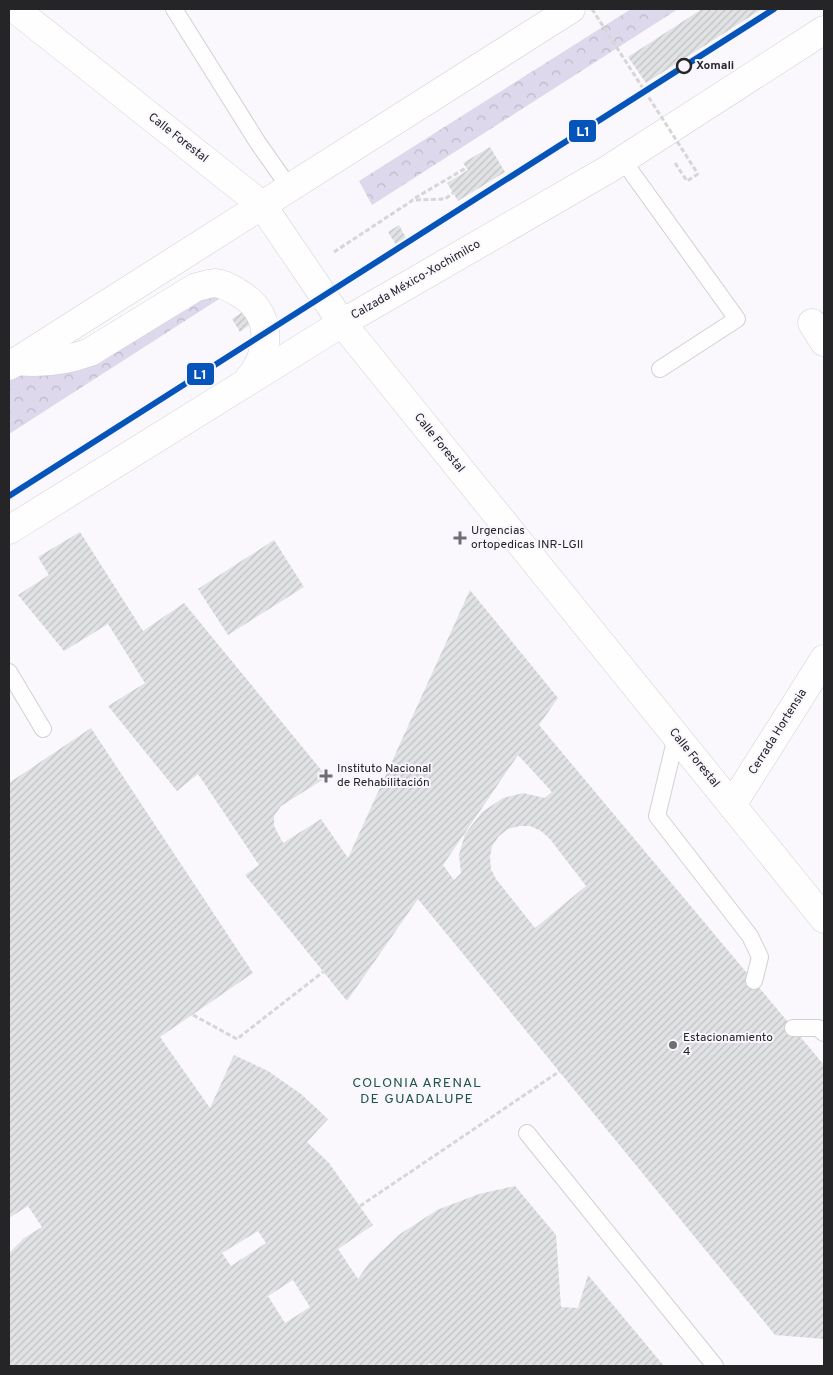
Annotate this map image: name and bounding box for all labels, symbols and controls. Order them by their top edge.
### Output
marker: Xomali [676,58,692,74]
place label: Xomali [696,58,734,74]
street label: Calle Forestal [145,109,211,167]
line badge: L1 [568,119,597,143]
text: L1 [576,124,590,141]
street label: Calzada México-Xochimilco [348,236,484,324]
line badge: L1 [186,362,215,386]
text: L1 [193,367,207,384]
street label: Calle Forestal [410,410,468,476]
place label: Urgencias ortopedicas INR-LGII [471,523,583,553]
marker: Urgencias ortopedicas INR-LGII [453,531,467,545]
street label: Cerrada Hortensia [745,686,811,778]
street label: Calle Forestal [665,725,723,791]
place label: Instituto Nacional de Rehabilitación [337,761,432,791]
marker: Instituto Nacional de Rehabilitación [319,769,333,783]
place label: Estacionamiento 4 [683,1030,773,1060]
marker: Estacionamiento 4 [667,1039,679,1051]
district label: COLONIA ARENAL DE GUADALUPE [352,1075,482,1108]

